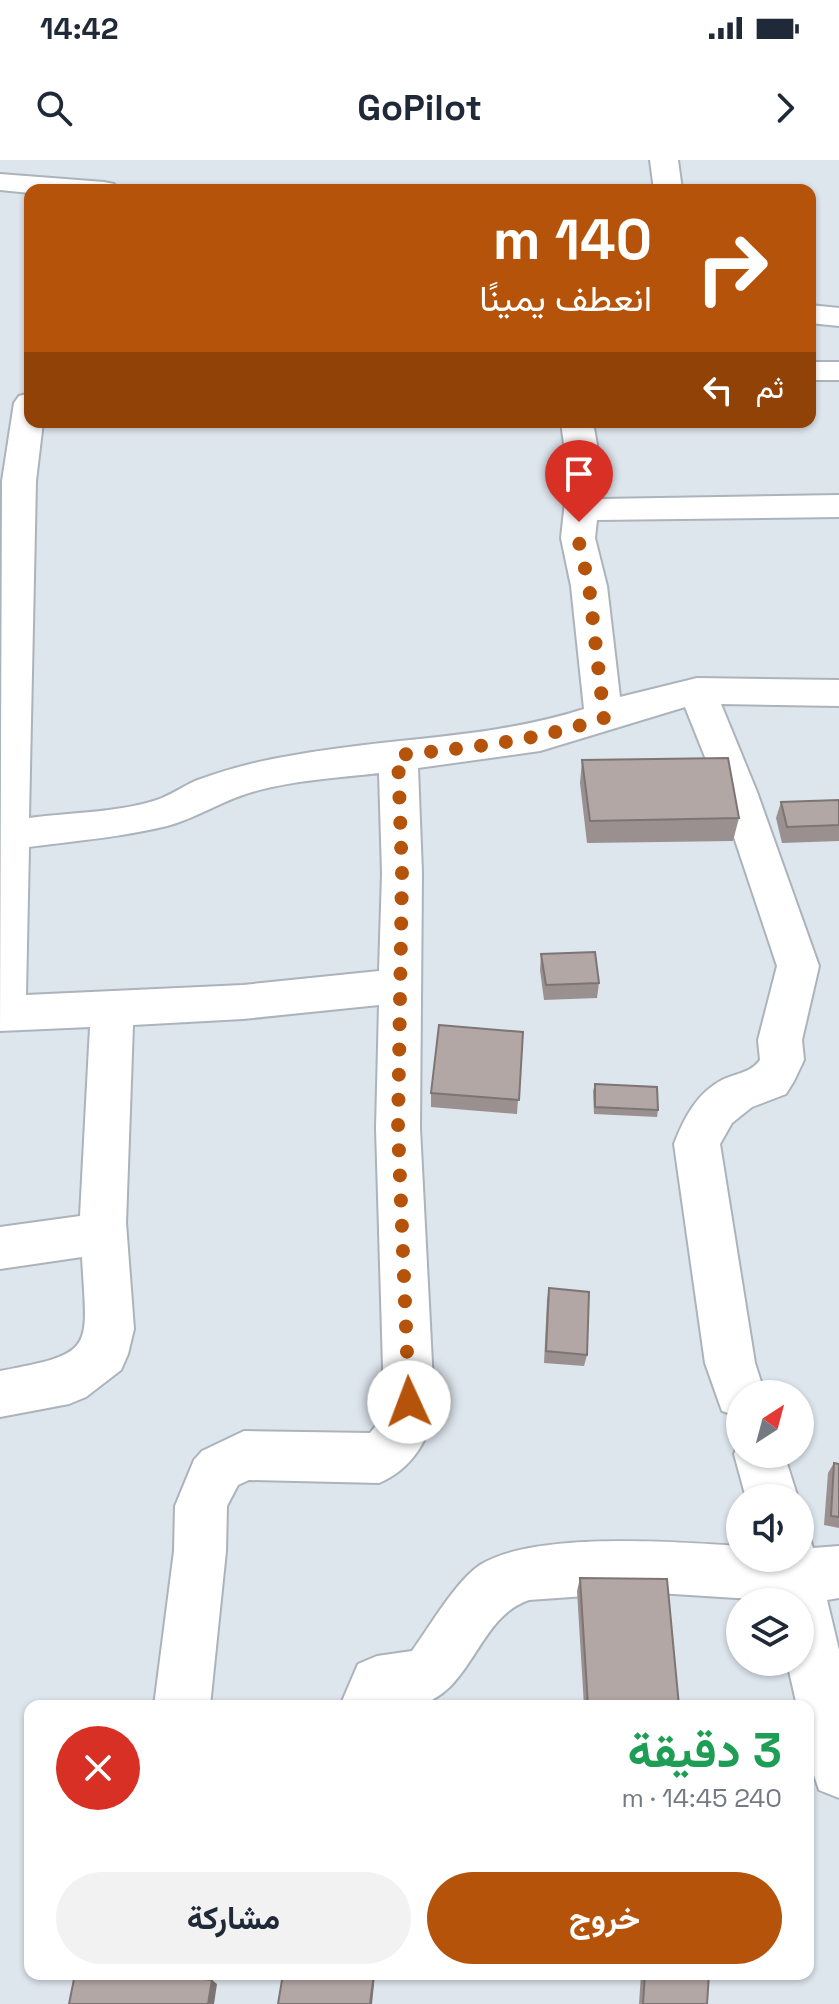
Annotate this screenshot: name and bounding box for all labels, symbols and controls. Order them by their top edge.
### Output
text: 14:42 [40,9,118,48]
text: GoPilot [357,85,482,131]
icon: search [32,86,76,130]
icon: forward [763,86,807,130]
text: 140 m [493,204,652,275]
icon: right [680,216,784,320]
text: انعطف يمينًا [479,276,652,322]
icon: left [696,368,740,412]
text: ثم [756,368,784,407]
pin [545,440,613,522]
icon: arrive [557,452,601,496]
position arrow [367,1360,451,1444]
north arrow [726,1380,814,1468]
map controls [726,1380,814,1676]
button: sound [726,1484,814,1572]
button: layers [726,1588,814,1676]
text: 3 دقيقة [627,1720,782,1781]
button: close [56,1726,140,1810]
text: 240 m · 14:45 [621,1781,782,1815]
button: مشاركة [56,1872,411,1964]
button: خروج [427,1872,782,1964]

